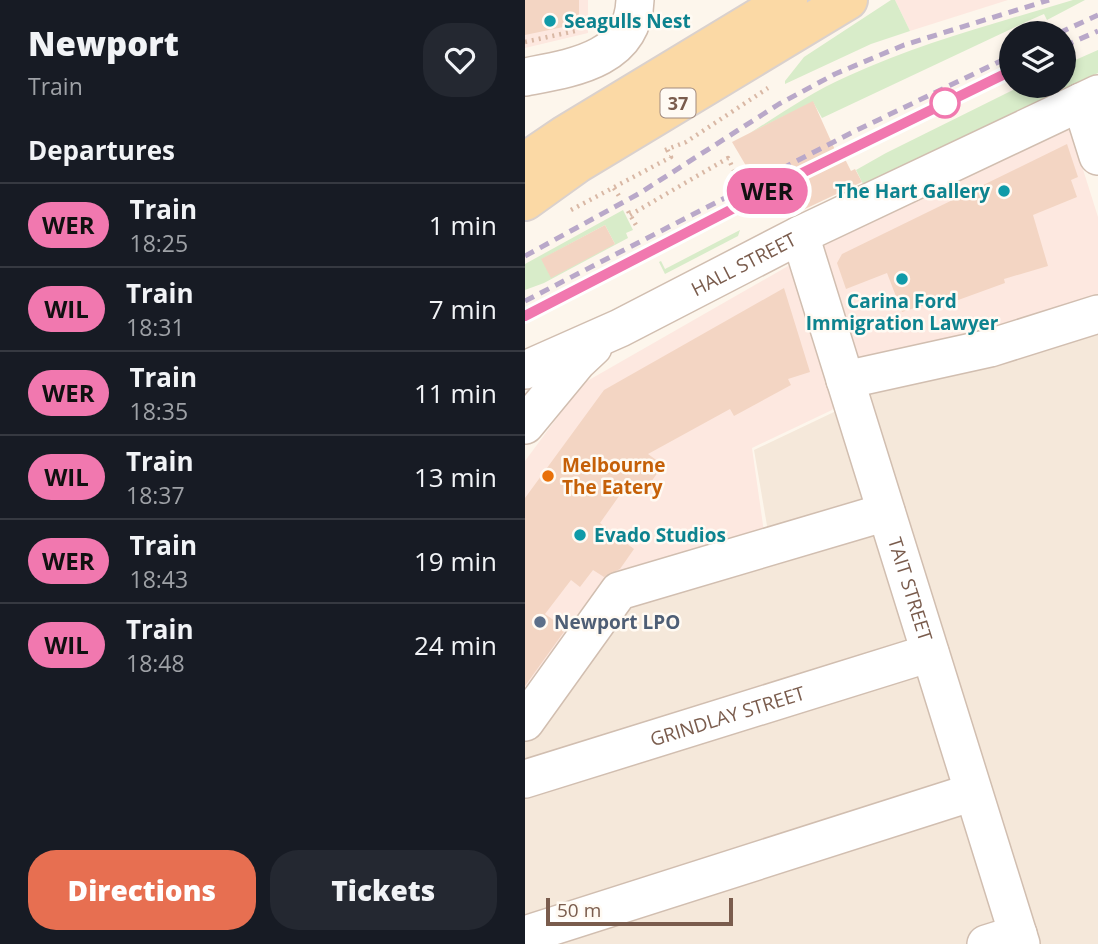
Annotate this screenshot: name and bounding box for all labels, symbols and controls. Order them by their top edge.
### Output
place label: Seagulls Nest [564,8,691,34]
marker: Seagulls Nest [542,13,558,29]
text: Newport [28,21,179,66]
map controls [999,21,1076,98]
button: layers [999,21,1076,98]
button: heart [423,23,497,97]
text: Train [28,70,83,102]
road number: 37 [661,88,695,118]
unlabelled marker [930,88,960,118]
text: Departures [28,132,175,168]
line badge: WER [727,168,807,214]
text: WER [741,174,793,207]
place label: The Hart Gallery [835,178,990,204]
marker: The Hart Gallery [996,183,1012,199]
text: Train [130,191,197,227]
text: 1 min [429,207,497,243]
text: WER [42,208,95,241]
street label: HALL STREET [687,226,801,302]
text: 18:25 [130,227,188,259]
marker: Carina Ford Immigration Lawyer [894,271,910,287]
text: Train [126,275,194,311]
place label: Carina Ford Immigration Lawyer [806,288,999,336]
text: 7 min [429,291,497,327]
text: WIL [44,292,89,325]
text: 18:31 [126,311,185,343]
text: Train [130,359,197,395]
text: 11 min [414,375,497,411]
text: WER [42,376,95,409]
text: 18:35 [130,395,188,427]
text: Train [126,443,194,479]
place label: Melbourne The Eatery [562,452,666,500]
text: 13 min [414,459,497,495]
text: WIL [44,460,89,493]
marker: Melbourne The Eatery [540,468,556,484]
text: 18:37 [126,479,185,511]
place label: Evado Studios [594,522,726,548]
text: Train [130,527,197,563]
marker: Evado Studios [572,527,588,543]
street label: TAIT STREET [882,534,939,645]
text: 19 min [414,543,497,579]
text: WER [42,544,95,577]
text: 18:43 [130,563,188,595]
place label: Newport LPO [554,609,680,635]
text: Train [126,611,194,647]
marker: Newport LPO [532,614,548,630]
text: 24 min [414,627,497,663]
text: WIL [44,628,89,661]
text: 18:48 [126,647,185,679]
street label: GRINDLAY STREET [647,680,809,752]
button: Directions [28,850,256,930]
button: Tickets [270,850,497,930]
scale bar [546,895,733,927]
text: 50 m [557,897,601,923]

